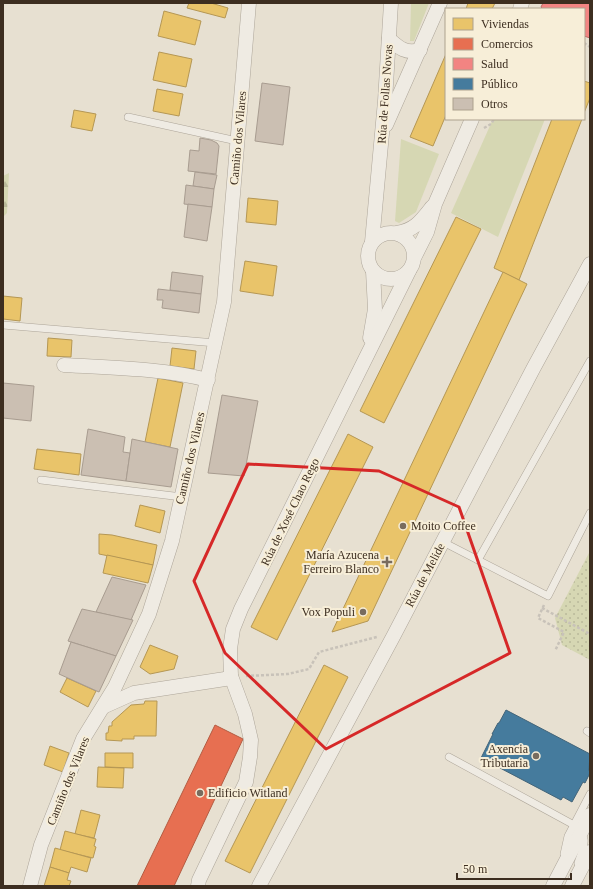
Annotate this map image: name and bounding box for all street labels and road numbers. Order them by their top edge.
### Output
street label: Rúa de Follas Novas [375,43,395,144]
street label: Camiño dos Vilares [227,90,249,186]
street label: Camiño dos Vilares [173,410,208,506]
street label: Rúa de Xosé Chao Rego [258,456,322,568]
street label: Rúa de Melide [402,541,448,609]
street label: Camiño dos Vilares [44,734,92,827]

